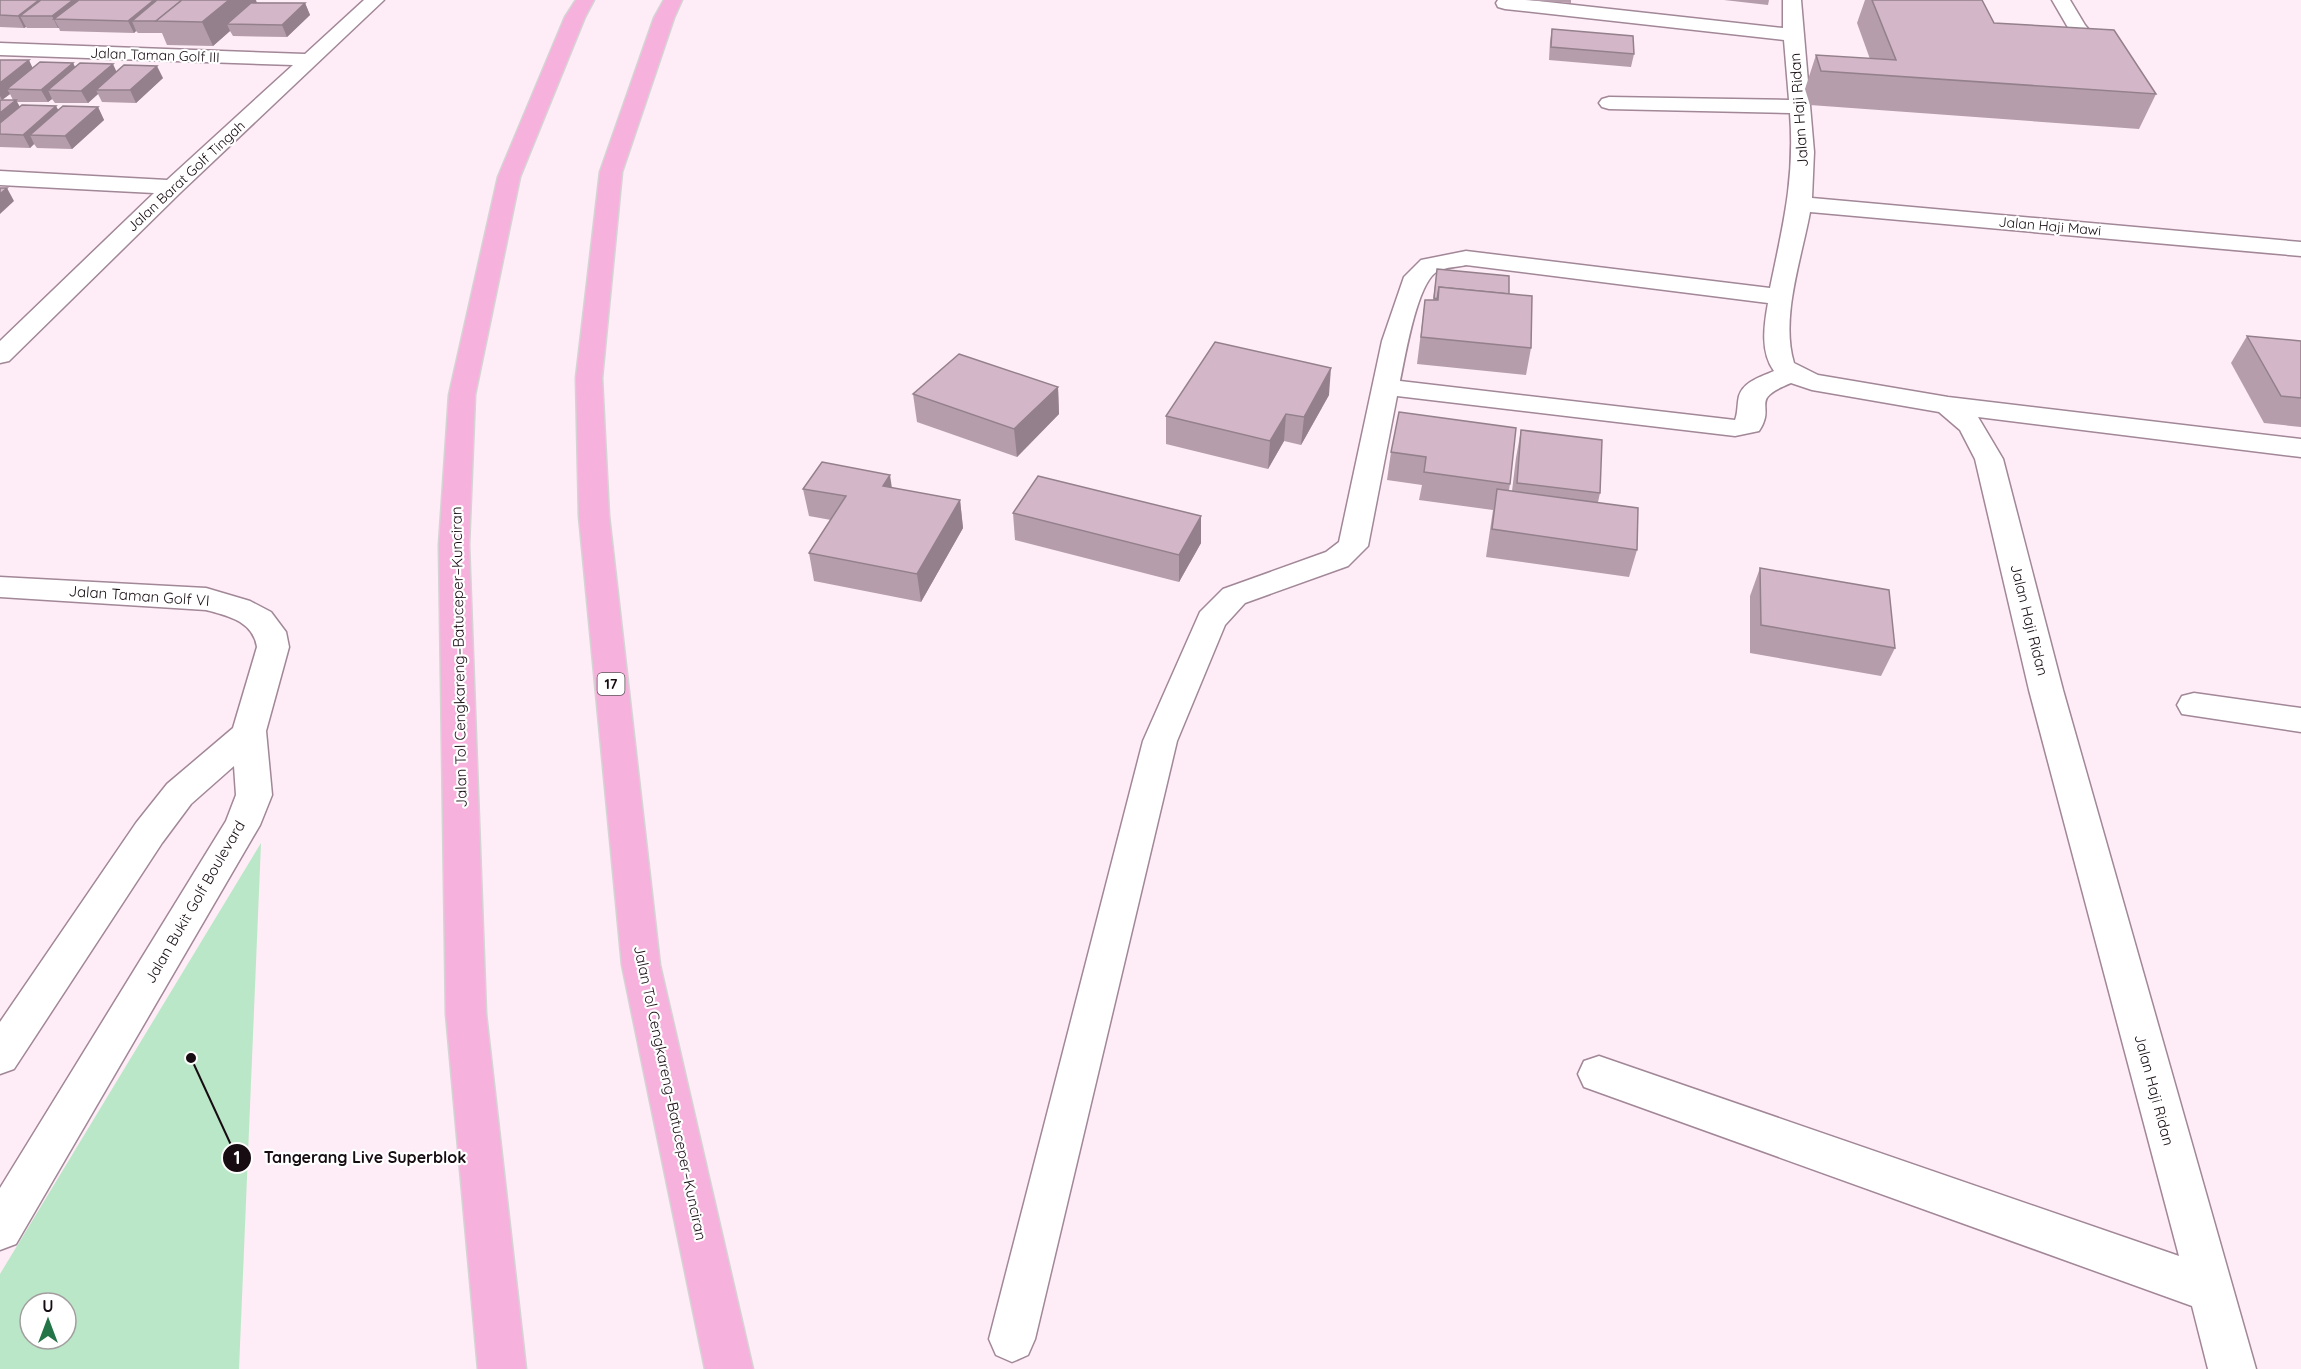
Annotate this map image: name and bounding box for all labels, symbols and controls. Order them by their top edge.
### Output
street label: Jalan Taman Golf III [90,44,220,66]
street label: Jalan Haji Ridan [1785,52,1812,168]
street label: Jalan Barat Golf Tingah [123,117,249,235]
street label: Jalan Haji Mawi [1998,213,2102,239]
street label: Jalan Tol Cengkareng–Batuceper–Kunciran [446,506,471,808]
street label: Jalan Haji Ridan [2006,562,2053,678]
street label: Jalan Taman Golf VI [68,581,210,610]
road number: 17 [598,673,624,695]
street label: Jalan Bukit Golf Boulevard [140,817,249,986]
street label: Jalan Tol Cengkareng–Batuceper–Kunciran [630,944,711,1242]
street label: Jalan Haji Ridan [2131,1032,2178,1148]
callout: Tangerang Live Superblok [222,1141,479,1175]
text: 1 [233,1146,241,1169]
text: Tangerang Live Superblok [264,1147,466,1167]
north arrow [18,1291,78,1351]
text: U [42,1296,54,1316]

